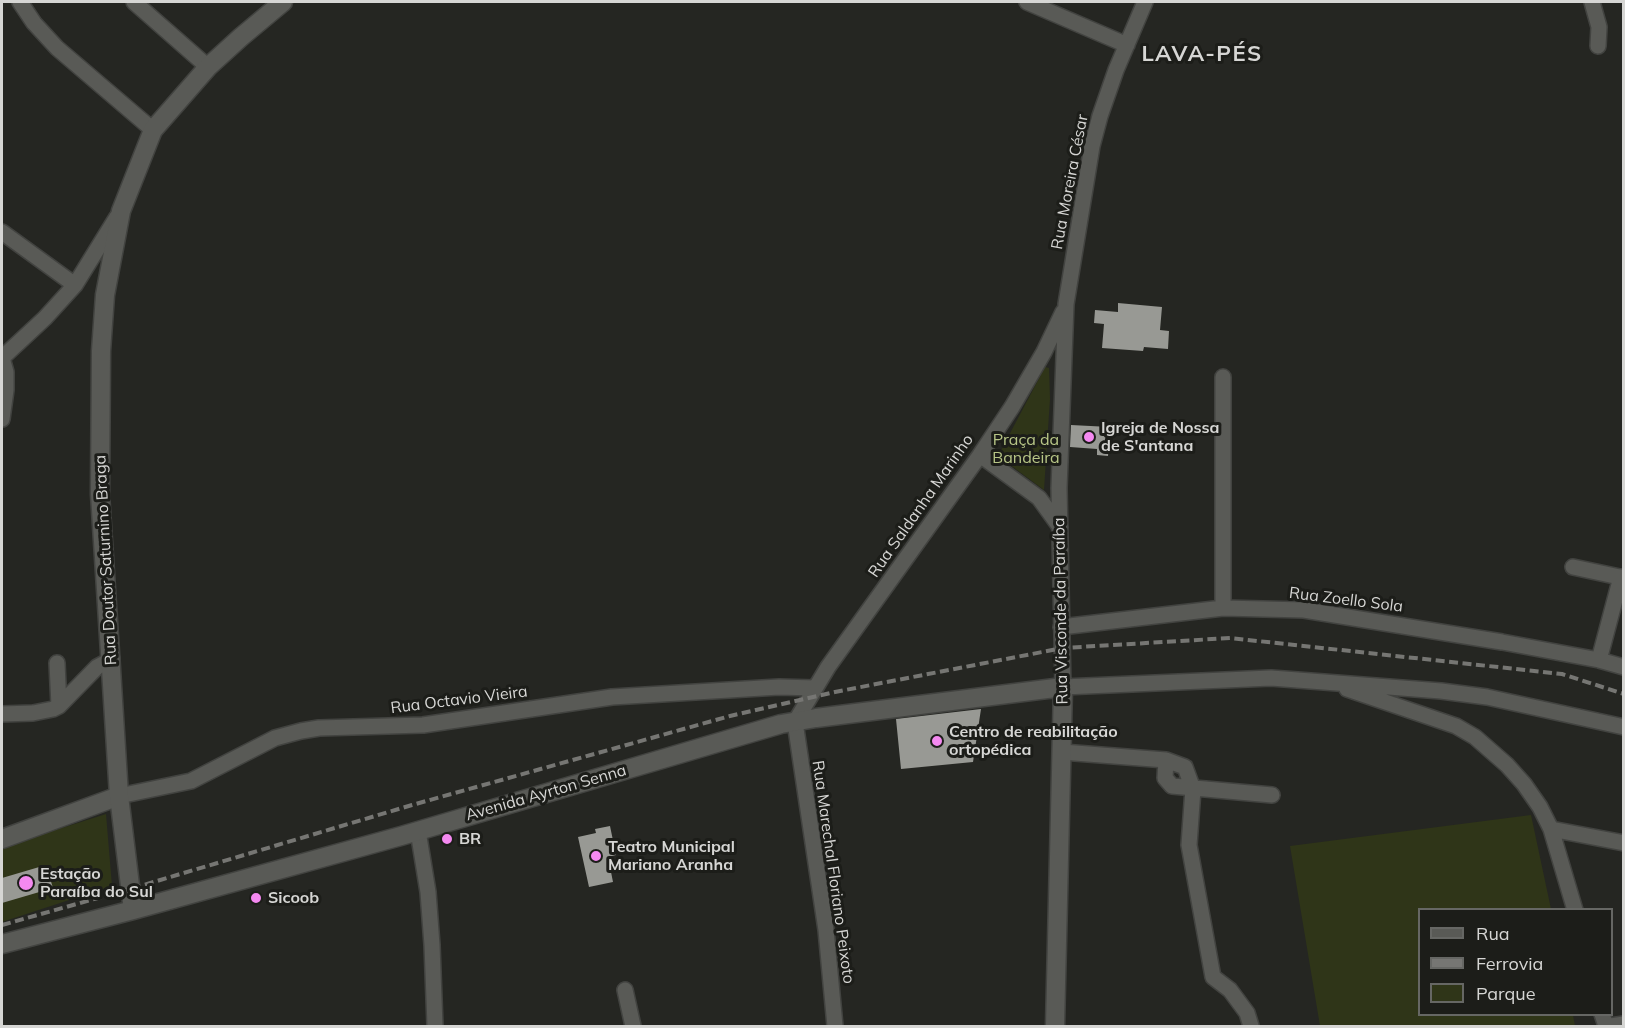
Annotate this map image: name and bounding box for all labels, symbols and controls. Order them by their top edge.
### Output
district label: LAVA-PÉS [1141,41,1263,67]
street label: Rua Moreira César [1047,113,1093,251]
place label: Igreja de Nossa de S'antana [1101,418,1219,456]
park label: Praça da Bandeira [992,430,1060,468]
marker: Igreja de Nossa de S'antana [1082,430,1096,444]
street label: Rua Saldanha Marinho [864,431,978,581]
street label: Rua Doutor Saturnino Braga [91,454,121,666]
street label: Rua Visconde da Paraíba [1050,517,1072,705]
street label: Rua Zoello Sola [1288,583,1404,617]
street label: Rua Octavio Vieira [389,682,529,718]
place label: Centro de reabilitação ortopédica [949,722,1118,760]
marker: Centro de reabilitação ortopédica [930,734,944,748]
street label: Rua Marechal Floriano Peixoto [808,759,858,985]
street label: Avenida Ayrton Senna [463,761,629,825]
place label: BR [459,829,481,849]
marker: BR [440,832,454,846]
place label: Teatro Municipal Mariano Aranha [608,837,735,875]
marker: Teatro Municipal Mariano Aranha [589,849,603,863]
place label: Estação Paraíba do Sul [40,864,153,902]
marker: Estação Paraíba do Sul [17,874,35,892]
place label: Sicoob [268,888,319,908]
marker: Sicoob [249,891,263,905]
legend [1418,908,1613,1016]
text: Rua [1476,922,1510,945]
text: Ferrovia [1476,952,1543,975]
text: Parque [1476,982,1535,1005]

